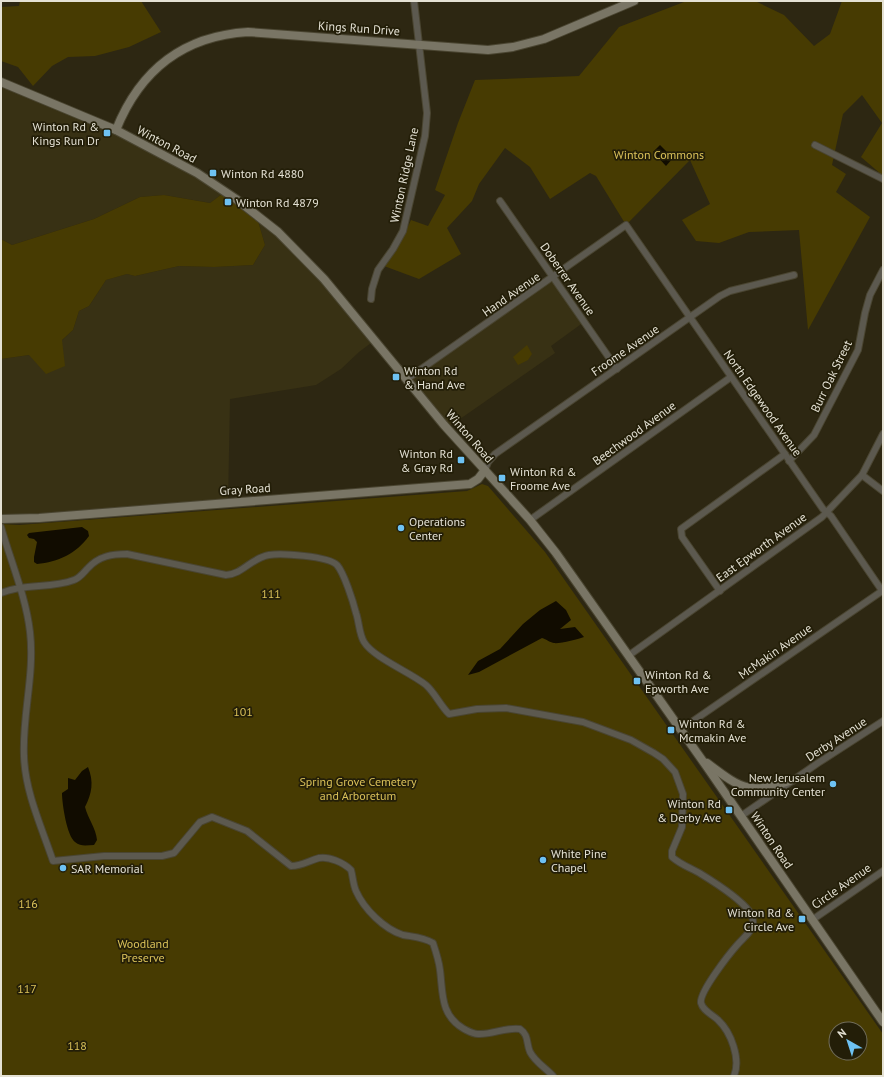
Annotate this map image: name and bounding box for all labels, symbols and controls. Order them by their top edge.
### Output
street label: Kings Run Drive [318,18,400,38]
place label: Winton Rd & Kings Run Dr [32,119,99,148]
street label: Winton Road [135,122,199,166]
street label: Winton Ridge Lane [387,126,421,224]
marker: Winton Rd & Kings Run Dr [102,128,112,138]
park label: Winton Commons [614,147,704,162]
place label: Winton Rd 4880 [221,166,304,181]
marker: Winton Rd 4880 [208,168,218,178]
place label: Winton Rd 4879 [236,195,319,210]
marker: Winton Rd 4879 [223,197,233,207]
street label: Doberrer Avenue [537,240,599,318]
street label: Hand Avenue [479,269,543,319]
street label: Froome Avenue [588,321,662,379]
street label: Burr Oak Street [807,338,855,414]
street label: North Edgewood Avenue [721,347,805,459]
place label: Winton Rd & Hand Ave [404,363,465,392]
marker: Winton Rd & Hand Ave [391,372,401,382]
street label: Beechwood Avenue [589,398,679,468]
street label: Winton Road [443,406,497,466]
place label: Winton Rd & Gray Rd [400,446,453,475]
marker: Winton Rd & Gray Rd [456,455,466,465]
place label: Winton Rd & Froome Ave [510,464,576,493]
marker: Winton Rd & Froome Ave [497,473,507,483]
street label: Gray Road [219,480,271,498]
street label: East Epworth Avenue [713,509,809,585]
place label: Operations Center [409,514,465,543]
marker: Operations Center [396,523,406,533]
park label: 111 [261,586,281,601]
street label: McMakin Avenue [735,620,815,682]
place label: Winton Rd & Epworth Ave [645,667,711,696]
marker: Winton Rd & Epworth Ave [632,676,642,686]
park label: 101 [233,704,253,719]
street label: Derby Avenue [803,714,869,764]
place label: Winton Rd & Mcmakin Ave [679,716,746,745]
marker: Winton Rd & Mcmakin Ave [666,725,676,735]
place label: New Jerusalem Community Center [731,770,825,799]
park label: Spring Grove Cemetery and Arboretum [299,774,417,803]
marker: New Jerusalem Community Center [828,779,838,789]
place label: Winton Rd & Derby Ave [657,796,721,825]
marker: Winton Rd & Derby Ave [724,805,734,815]
street label: Winton Road [748,809,796,871]
place label: White Pine Chapel [551,846,607,875]
marker: White Pine Chapel [538,855,548,865]
street label: Circle Avenue [808,860,874,912]
place label: SAR Memorial [71,861,144,876]
marker: SAR Memorial [58,863,68,873]
park label: 116 [18,896,38,911]
place label: Winton Rd & Circle Ave [728,905,794,934]
marker: Winton Rd & Circle Ave [797,914,807,924]
park label: Woodland Preserve [117,936,169,965]
park label: 117 [17,981,37,996]
north arrow [828,1021,868,1061]
text: N [834,1026,849,1041]
park label: 118 [67,1038,87,1053]

